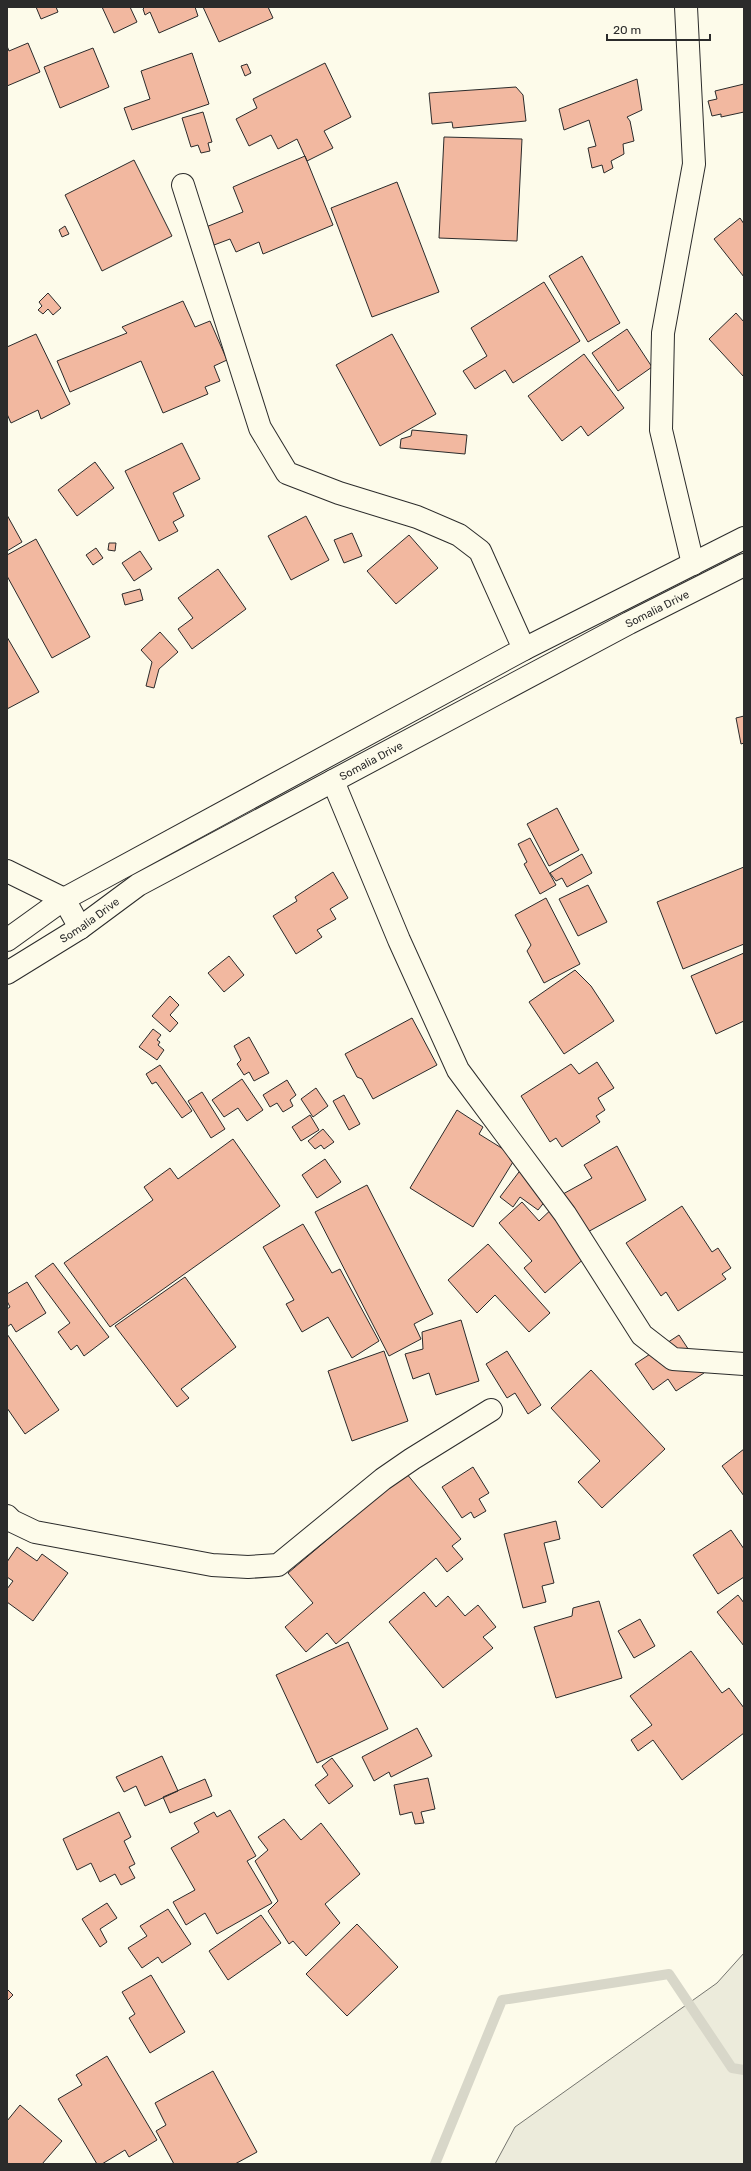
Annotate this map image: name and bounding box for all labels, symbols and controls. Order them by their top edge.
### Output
scale bar [607,16,710,42]
text: 20 m [613,23,641,37]
street label: Somalia Drive [623,588,691,631]
street label: Somalia Drive [337,739,405,783]
street label: Somalia Drive [58,895,122,946]

